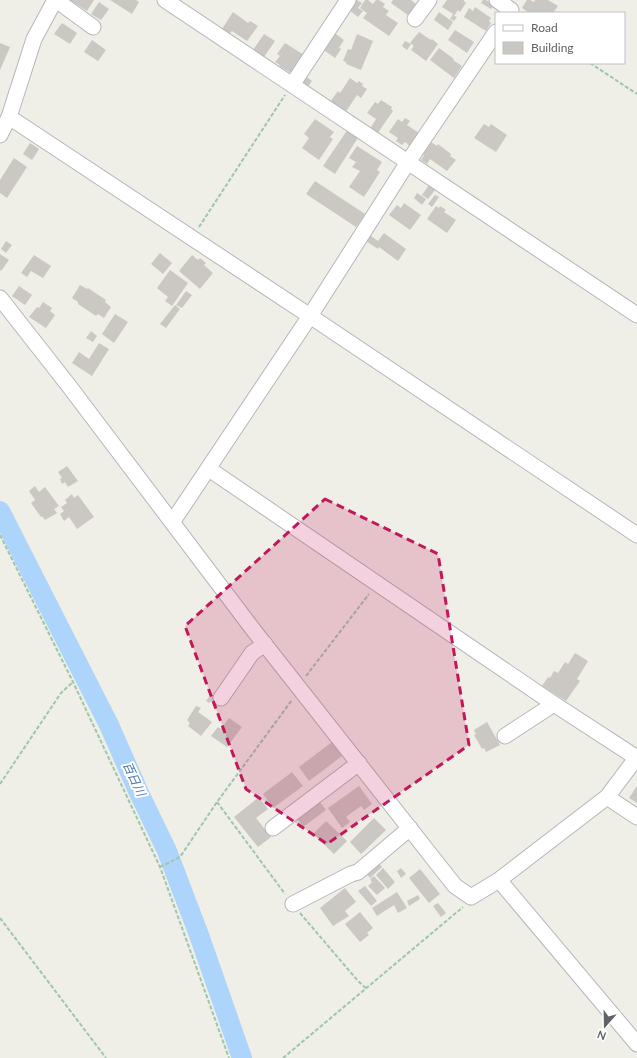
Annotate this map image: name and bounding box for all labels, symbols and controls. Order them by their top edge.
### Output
legend [495,12,625,64]
text: Road [531,20,558,35]
text: Building [531,40,574,55]
water label: 百日川 [120,759,150,800]
north arrow [585,1006,625,1046]
text: N [595,1028,608,1043]

